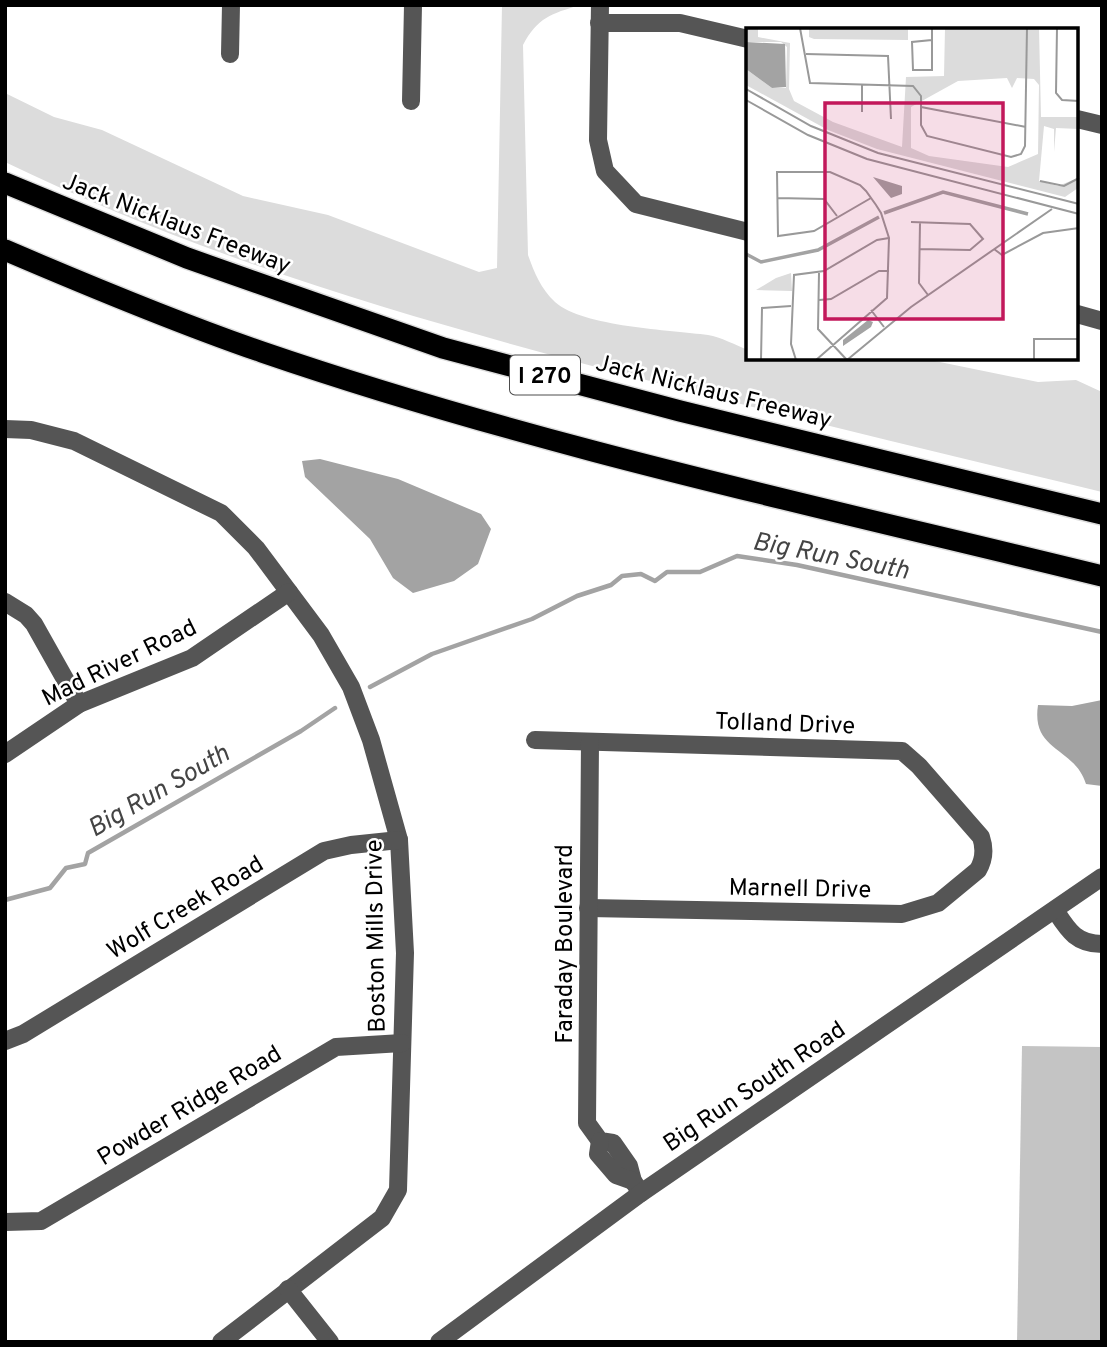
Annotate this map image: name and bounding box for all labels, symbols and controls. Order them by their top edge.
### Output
inset map [746,28,1079,360]
street label: Jack Nicklaus Freeway [58,167,295,282]
street label: Jack Nicklaus Freeway [592,349,835,437]
road number: I 270 [510,356,580,394]
water label: Big Run South [750,526,911,589]
street label: Mad River Road [38,613,202,714]
street label: Tolland Drive [714,708,856,742]
water label: Big Run South [82,738,236,846]
street label: Boston Mills Drive [360,839,394,1033]
street label: Faraday Boulevard [551,844,581,1044]
street label: Wolf Creek Road [102,850,270,967]
street label: Marnell Drive [728,874,872,906]
street label: Big Run South Road [658,1016,852,1160]
street label: Powder Ridge Road [92,1040,288,1174]

